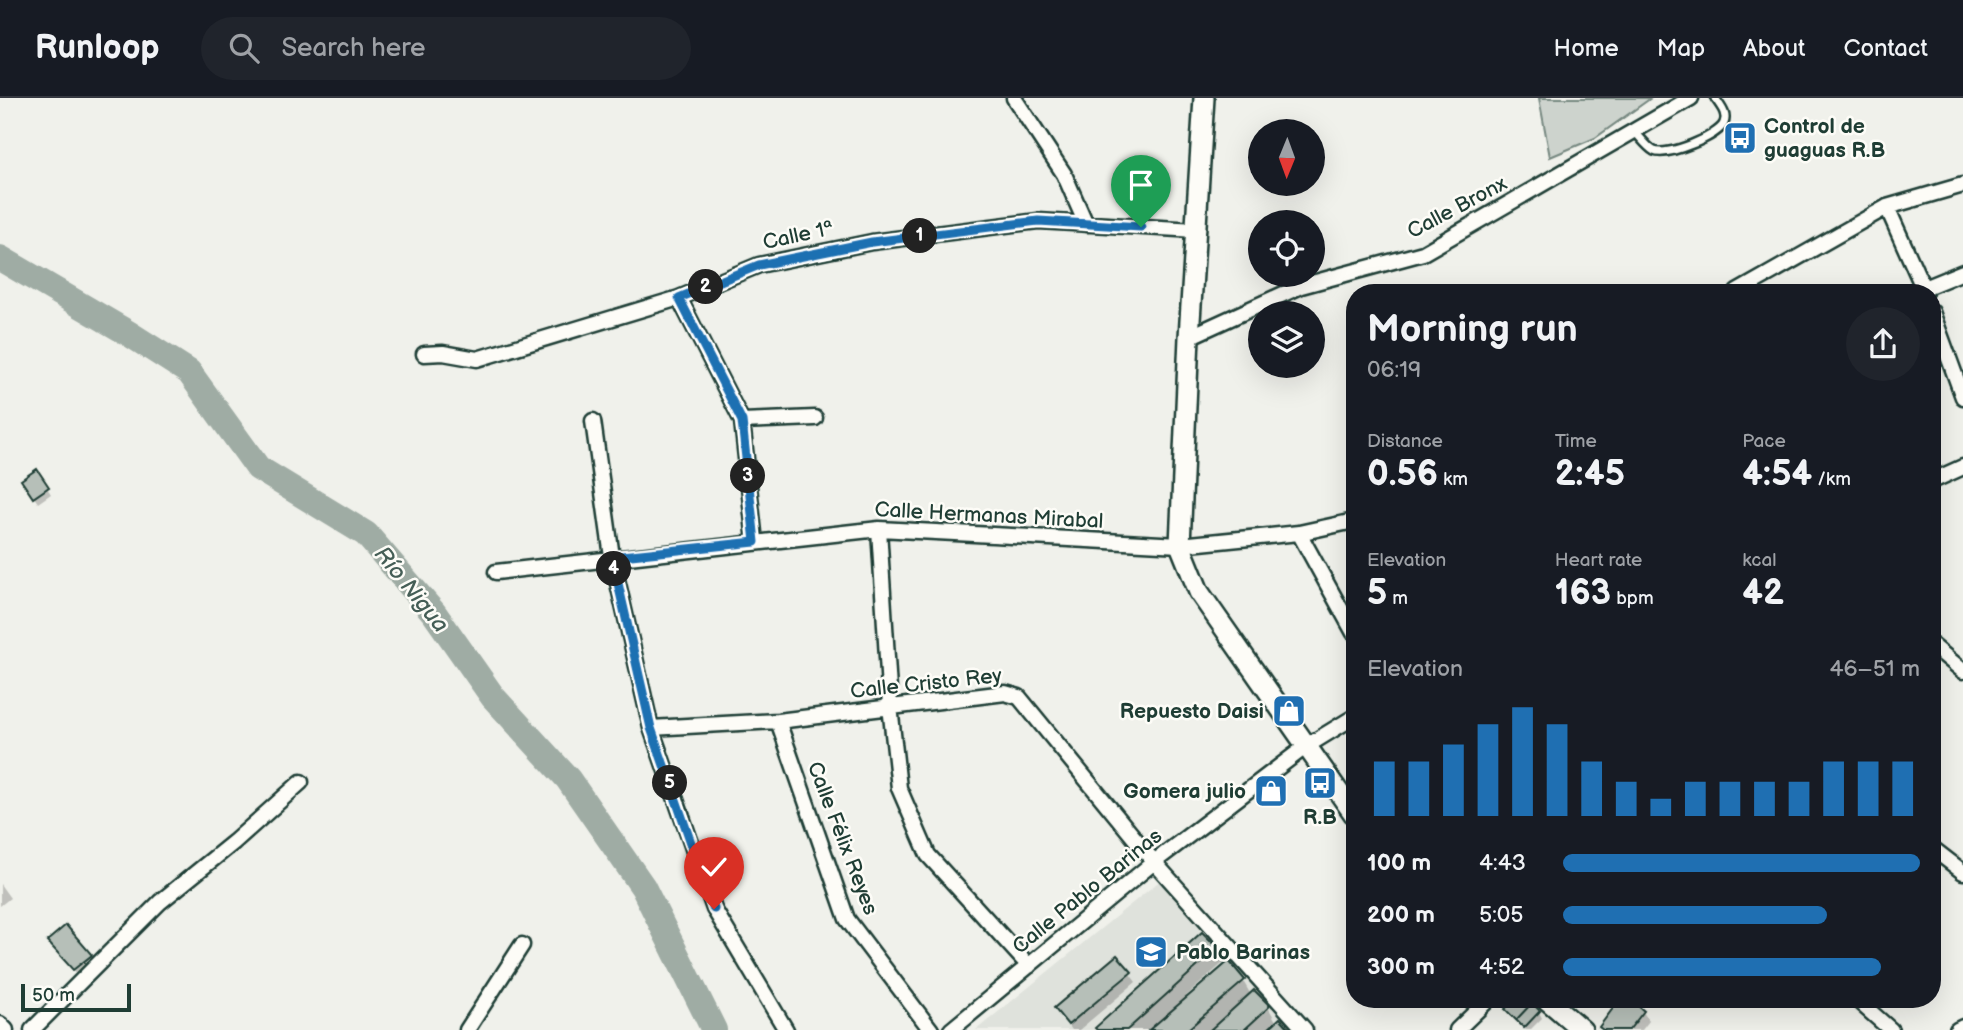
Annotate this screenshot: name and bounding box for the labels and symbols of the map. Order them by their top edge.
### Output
place label: Control de guaguas R.B [1764,114,1885,163]
north arrow [1248,119,1325,196]
bus stop icon: Control de guaguas R.B [1721,119,1759,157]
pin [1111,155,1171,227]
street label: Calle Bronx [1403,171,1512,244]
street label: Calle 1ª [760,216,836,255]
pin: 1 [902,218,937,254]
pin: 2 [688,270,724,304]
pin: 3 [730,458,766,494]
street label: Calle Hermanas Mirabal [874,497,1104,534]
water label: Río Nigua [368,541,454,638]
pin: 4 [596,552,632,587]
street label: Calle Cristo Rey [849,663,1003,704]
shop icon: Repuesto Daisi [1270,692,1308,730]
place label: Repuesto Daisi [1120,699,1264,724]
street label: Calle Félix Reyes [802,758,883,918]
bus stop icon: R.B [1301,764,1339,802]
pin: 5 [652,766,688,800]
shop icon: Gomera julio [1252,772,1290,810]
place label: Gomera julio [1123,779,1246,804]
place label: R.B [1303,805,1337,830]
street label: Calle Pablo Barinas [1007,823,1167,959]
pin [684,837,744,909]
school or university icon: Pablo Barinas [1132,933,1170,971]
place label: Pablo Barinas [1176,940,1310,965]
scale bar [21,981,131,1013]

